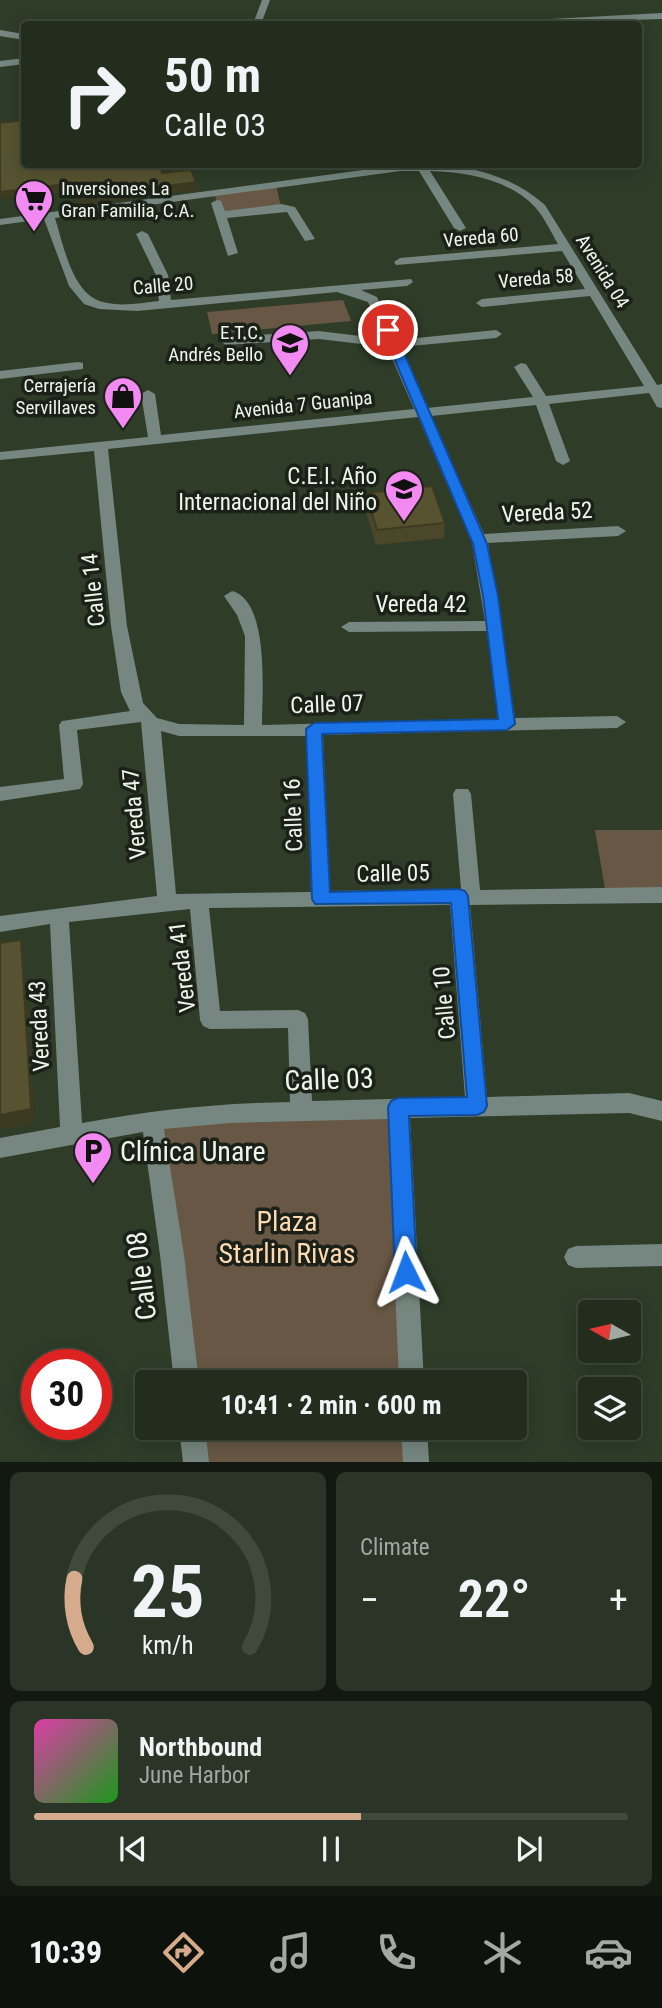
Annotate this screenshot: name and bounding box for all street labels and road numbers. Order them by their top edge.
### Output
street label: Vereda 60 [443,223,520,252]
street label: Avenida 04 [571,230,634,312]
street label: Vereda 58 [498,264,575,293]
street label: Calle 20 [132,271,194,300]
street label: Avenida 7 Guanipa [233,386,373,423]
street label: Vereda 52 [501,497,593,528]
street label: Calle 14 [76,552,111,628]
street label: Vereda 42 [375,591,467,618]
street label: Calle 07 [290,690,364,719]
street label: Vereda 47 [117,767,152,861]
street label: Calle 16 [279,778,308,852]
street label: Calle 05 [356,859,430,888]
street label: Vereda 41 [164,920,201,1014]
street label: Calle 10 [428,965,461,1041]
street label: Vereda 43 [24,980,55,1072]
street label: Calle 03 [284,1061,374,1098]
street label: Calle 08 [120,1230,163,1322]

